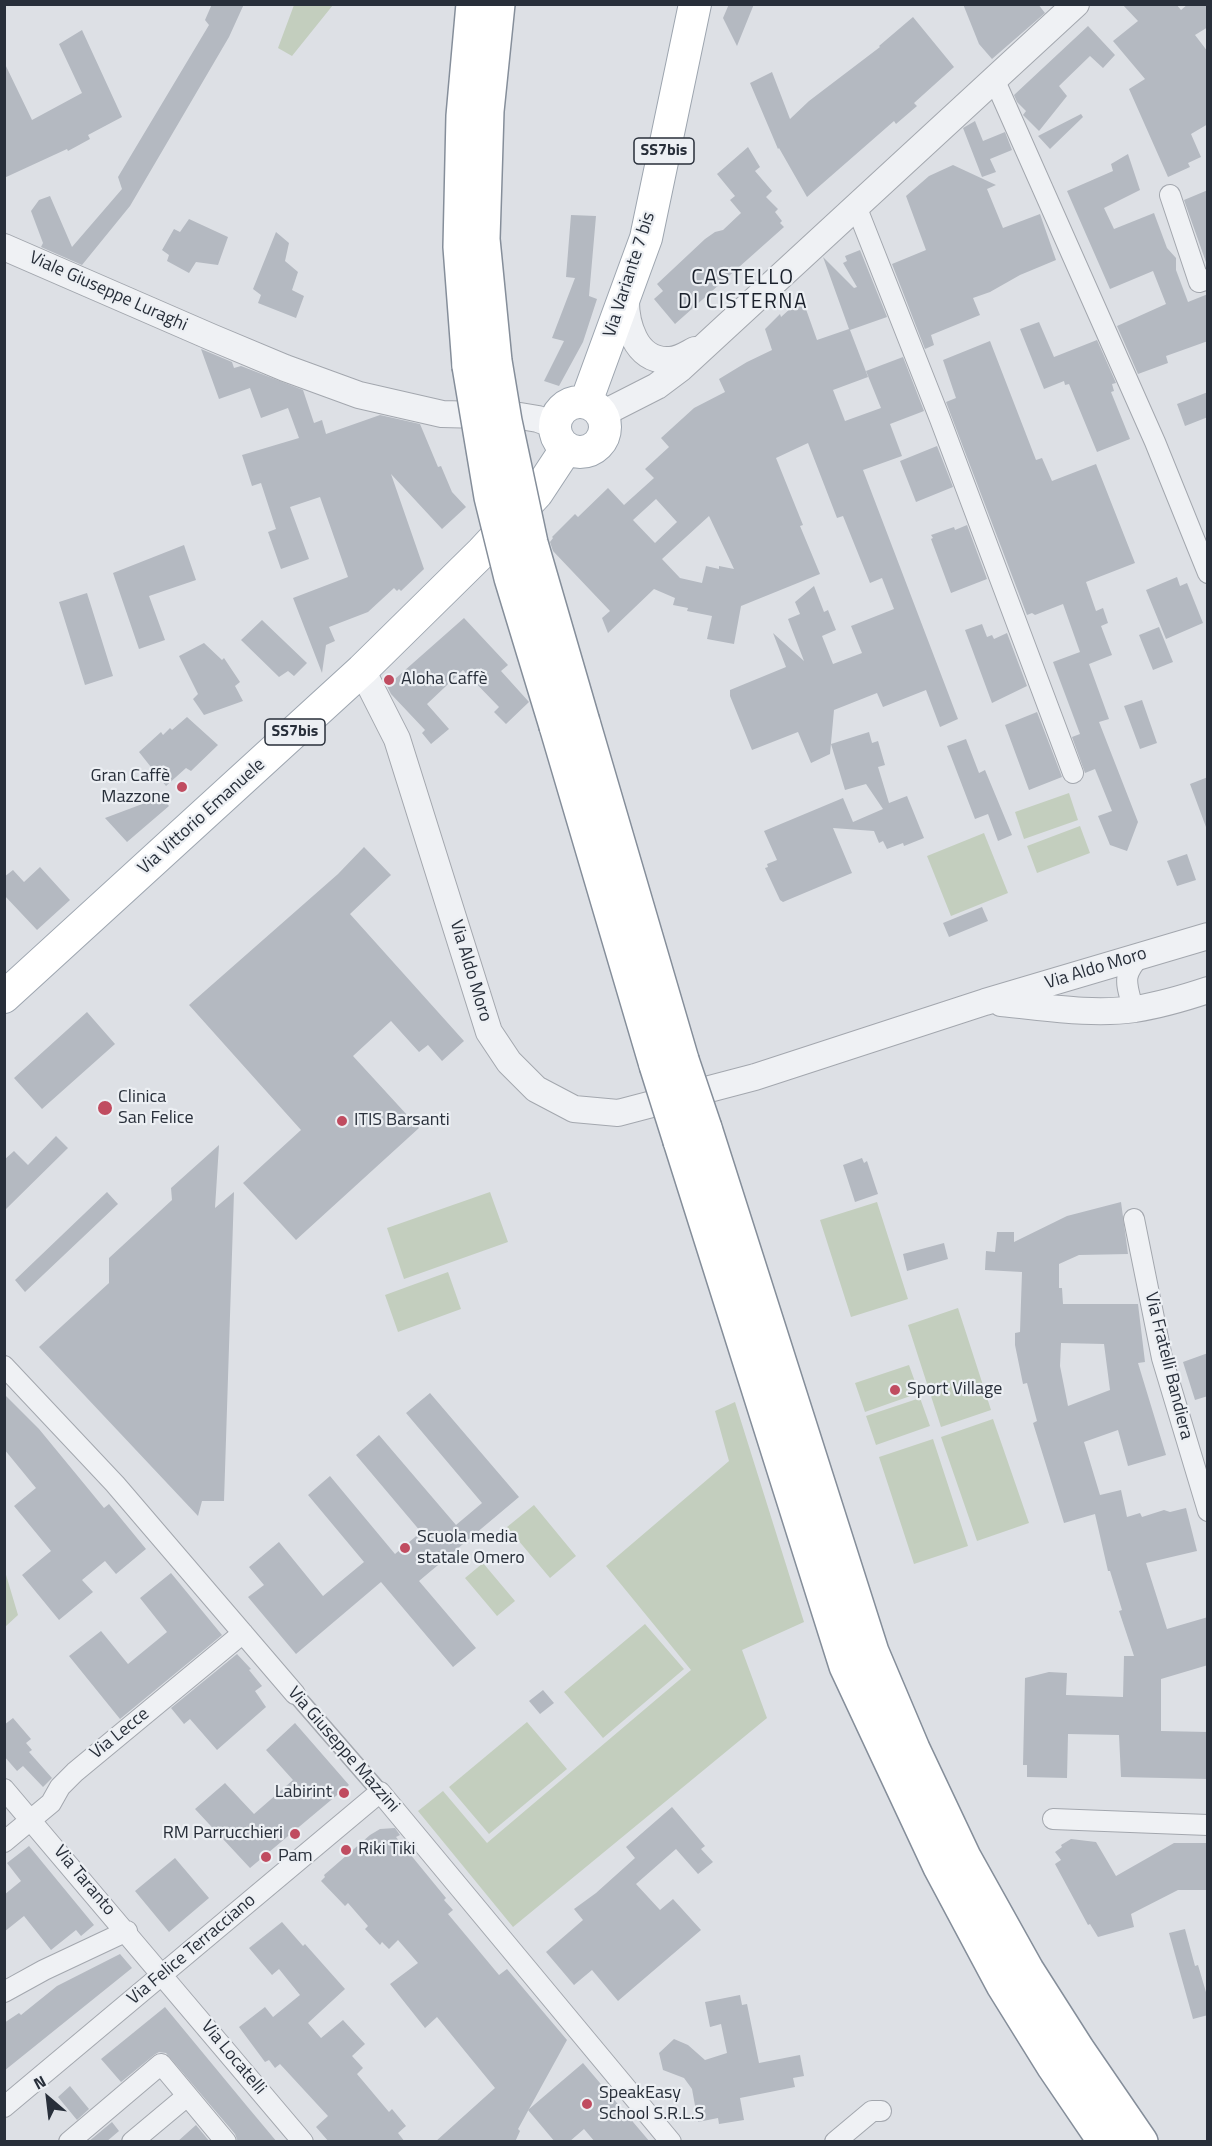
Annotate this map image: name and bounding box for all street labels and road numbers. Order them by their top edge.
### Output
road number: SS7bis [634,138,694,164]
street label: Via Variante 7 bis [600,210,660,340]
street label: Viale Giuseppe Luraghi [26,247,190,337]
road number: SS7bis [265,719,325,745]
street label: Via Vittorio Emanuele [134,754,270,880]
street label: Via Aldo Moro [444,917,496,1025]
street label: Via Aldo Moro [1042,943,1150,995]
street label: Via Fratelli Bandiera [1139,1290,1197,1442]
street label: Via Giuseppe Mazzini [283,1683,403,1817]
street label: Via Lecce [86,1704,154,1764]
street label: Via Taranto [48,1842,120,1920]
street label: Via Felice Terracciano [124,1890,260,2010]
street label: Via Locatelli [196,2017,270,2099]

